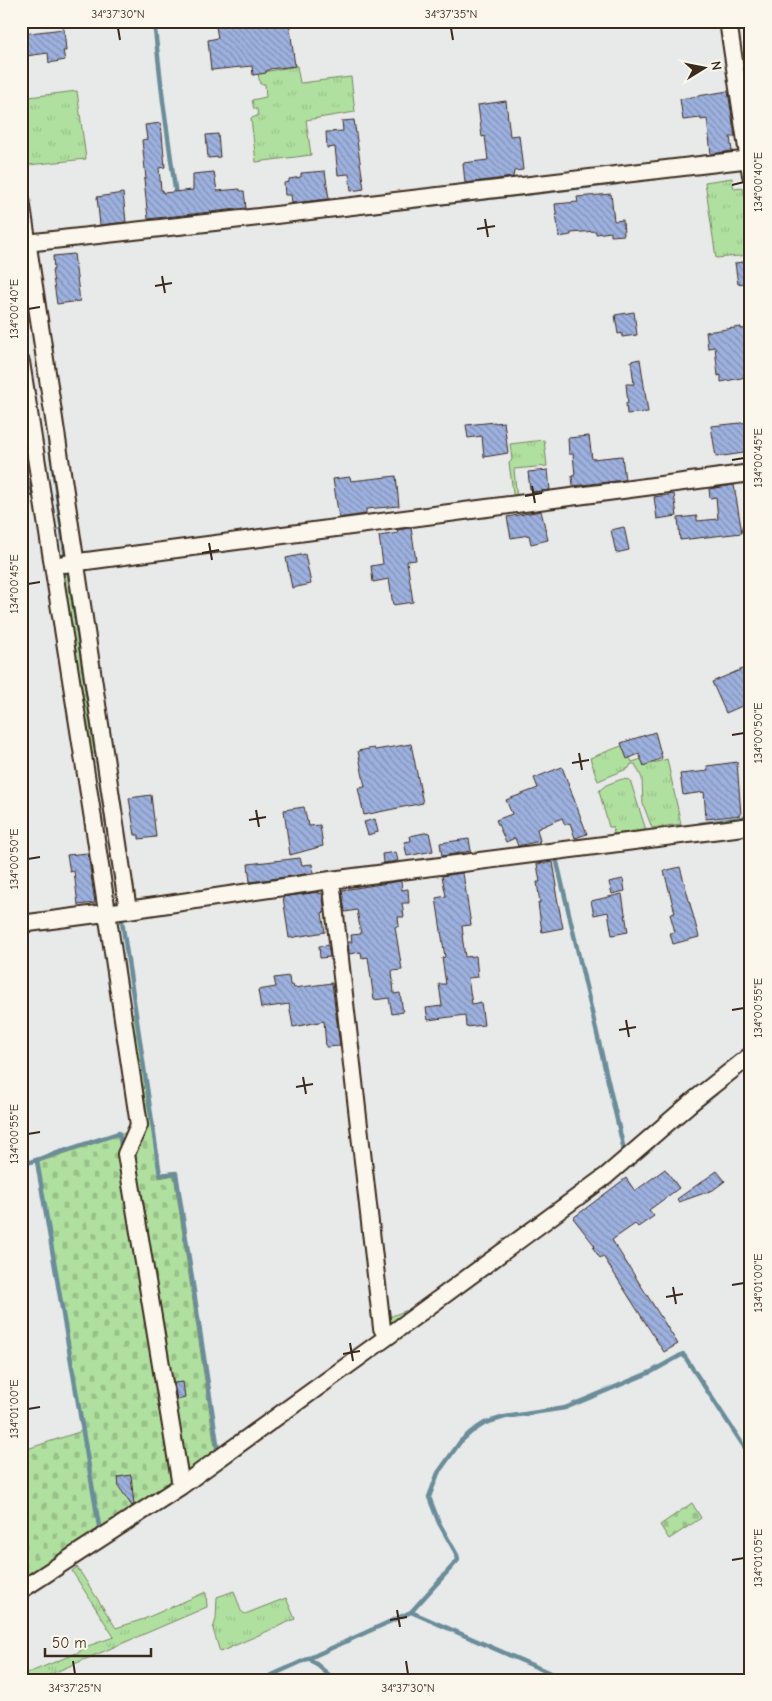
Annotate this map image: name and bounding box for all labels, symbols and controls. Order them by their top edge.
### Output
text: 34°37'30"N [91,7,145,21]
text: 34°37'35"N [425,7,477,21]
north arrow [680,42,730,92]
text: N [707,60,725,72]
text: 134°00'40"E [751,152,765,212]
text: 134°00'40"E [7,279,21,339]
text: 134°00'45"E [751,428,765,488]
text: 134°00'45"E [7,554,21,614]
text: 134°00'50"E [751,703,765,763]
text: 134°00'50"E [7,829,21,889]
text: 134°00'55"E [751,978,765,1038]
text: 134°00'55"E [7,1104,21,1164]
text: 134°01'00"E [751,1253,765,1313]
text: 134°01'00"E [7,1379,21,1439]
text: 134°01'05"E [751,1529,765,1587]
scale bar [45,1626,151,1658]
text: 50 m [52,1634,87,1652]
text: 34°37'25"N [49,1681,101,1695]
text: 34°37'30"N [381,1681,435,1695]

